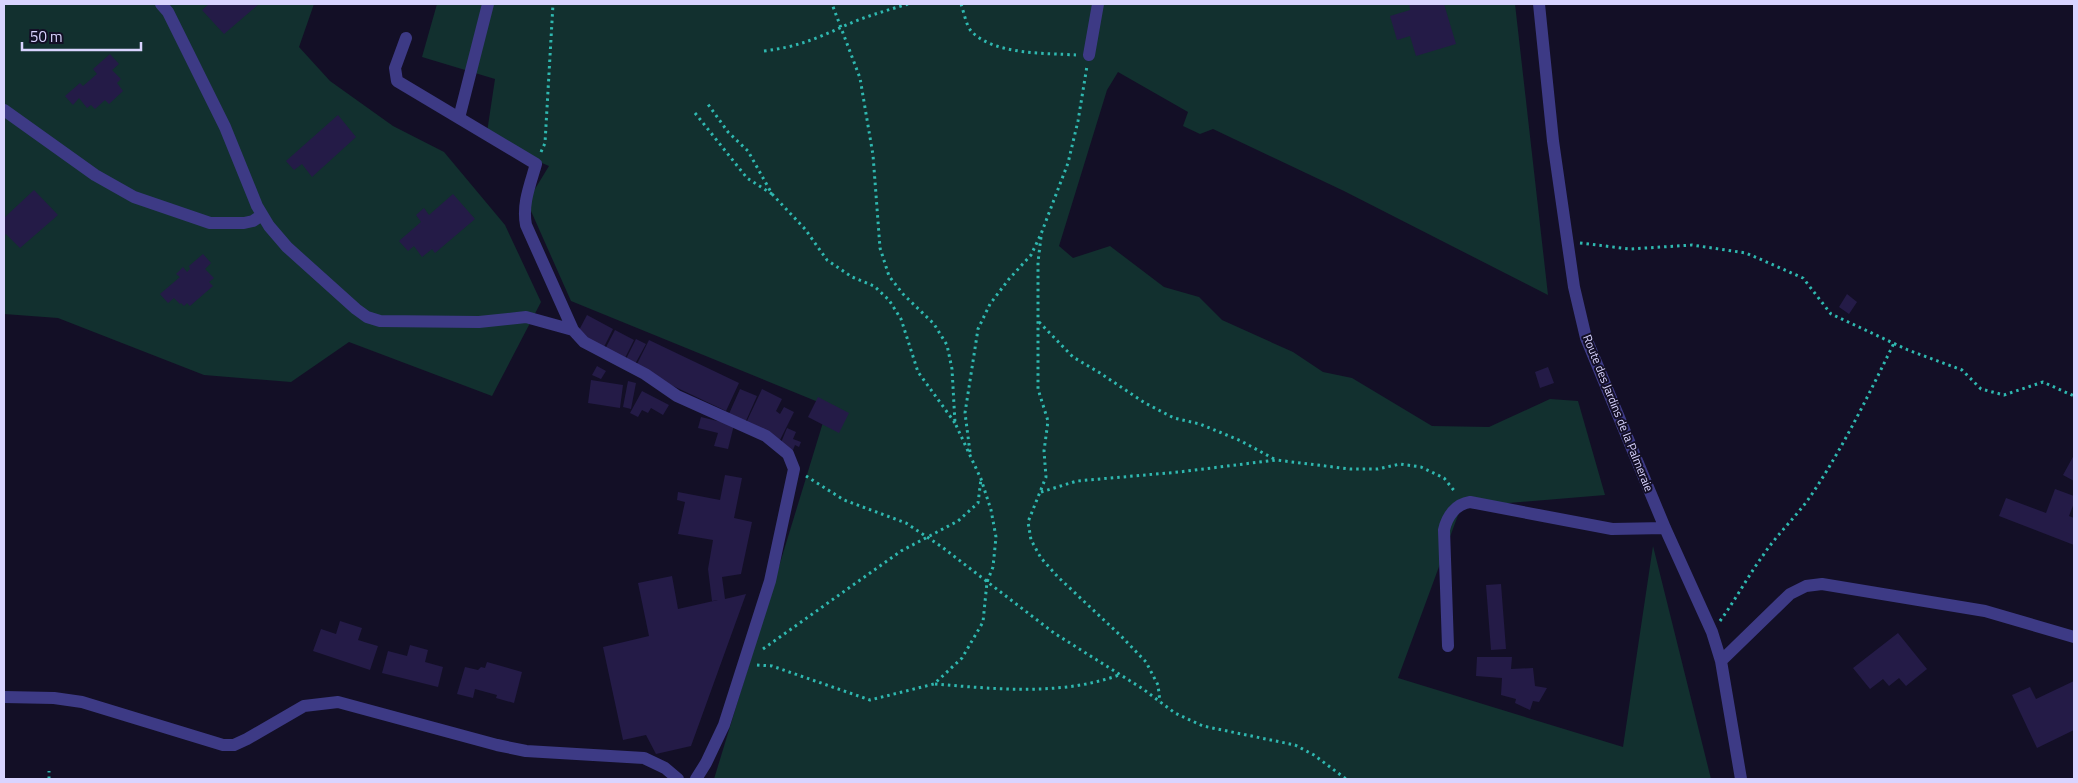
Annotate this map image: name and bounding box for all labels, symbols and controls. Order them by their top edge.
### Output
scale bar [22,20,141,52]
text: 50 m [30,25,63,48]
street label: Route des Jardins de la Palmeraie [1578,331,1659,494]

